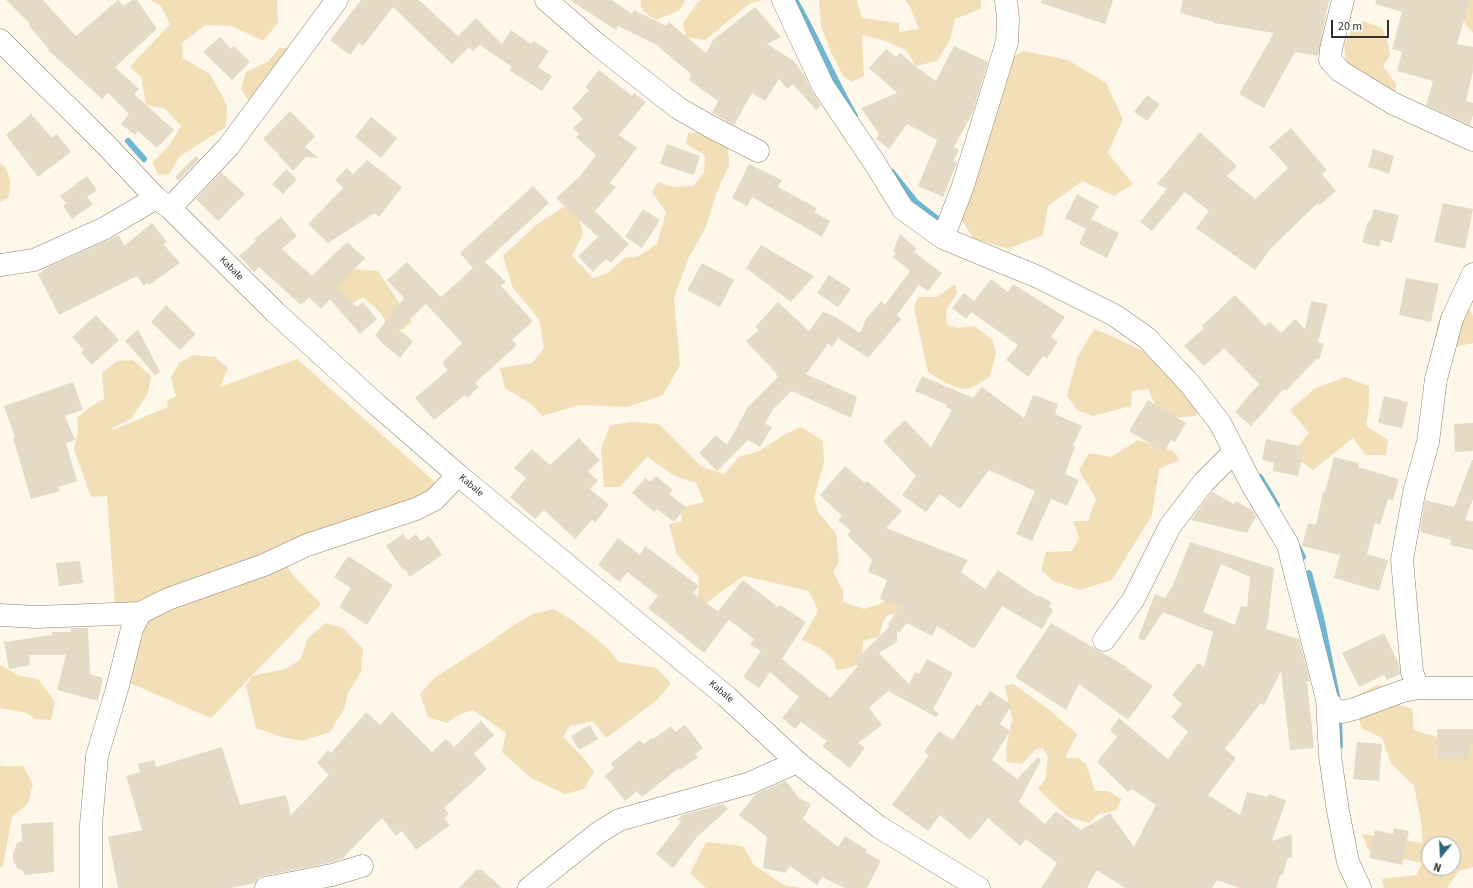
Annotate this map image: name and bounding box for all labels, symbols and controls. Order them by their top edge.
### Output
scale bar [1333,12,1391,38]
text: 20 m [1338,18,1362,35]
street label: Kabale [217,255,245,283]
street label: Kabale [456,472,486,500]
street label: Kabale [706,678,736,706]
north arrow [1421,836,1461,876]
text: N [1432,859,1443,875]

